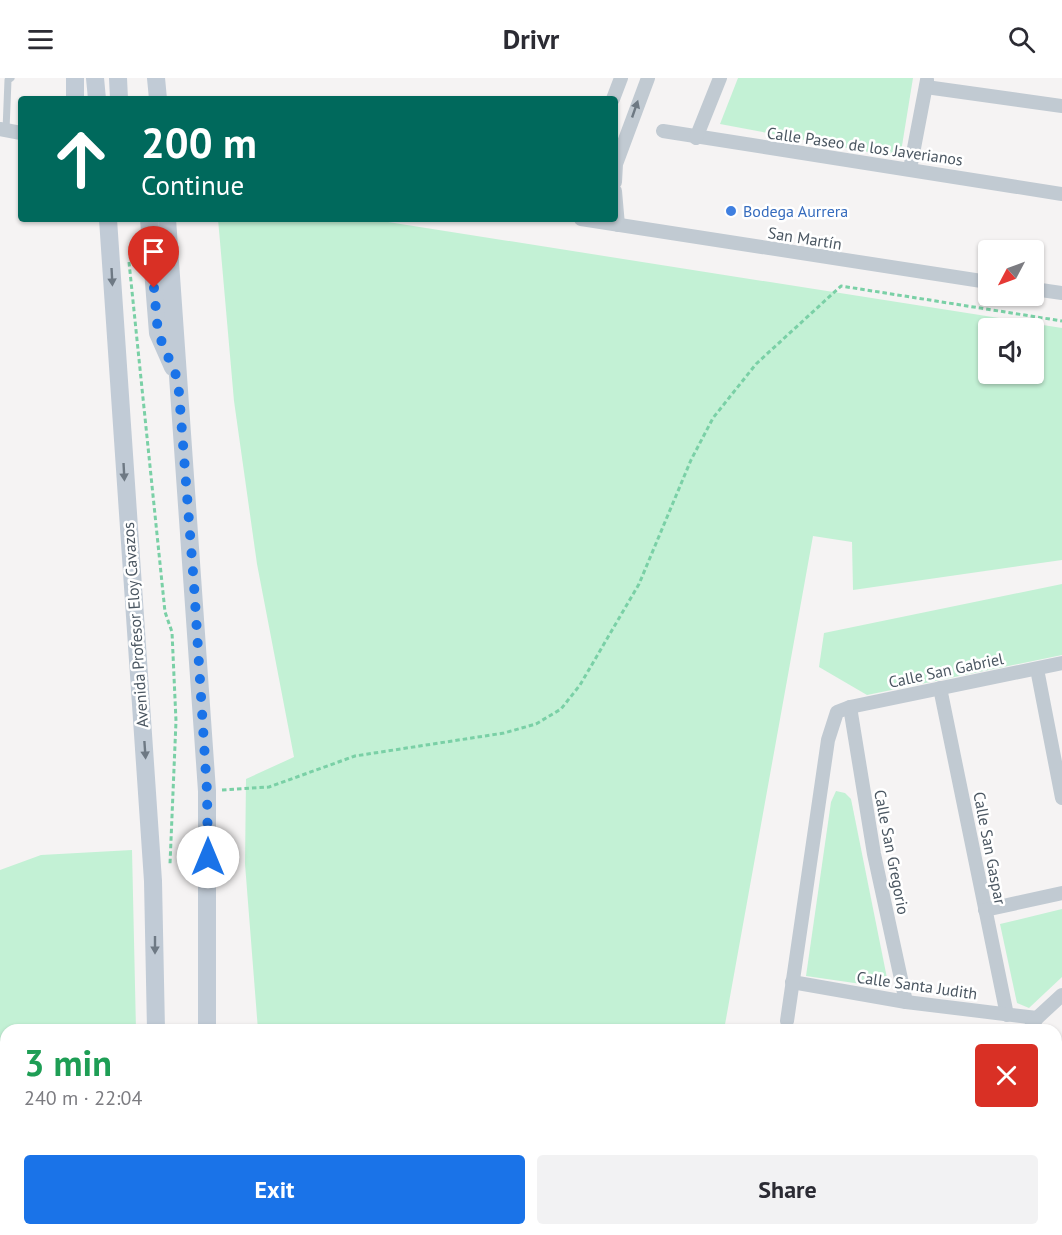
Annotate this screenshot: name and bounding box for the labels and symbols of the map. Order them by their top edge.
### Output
one-way arrow [631,100,641,118]
street label: Calle Paseo de los Javerianos [766,122,965,170]
place label: Bodega Aurrera [743,201,848,221]
marker: Bodega Aurrera [724,204,738,218]
street label: San Martín [767,222,843,254]
pin [128,226,179,288]
north arrow [978,240,1044,306]
one-way arrow [107,268,117,287]
one-way arrow [119,462,129,481]
street label: Avenida Profesor Eloy Cavazos [118,521,152,728]
street label: Calle San Gabriel [887,648,1006,692]
one-way arrow [140,741,149,760]
street label: Calle San Gregorio [870,788,914,916]
street label: Calle San Gaspar [969,790,1011,907]
position arrow [176,825,240,889]
one-way arrow [150,935,160,954]
street label: Calle Santa Judith [855,967,979,1003]

